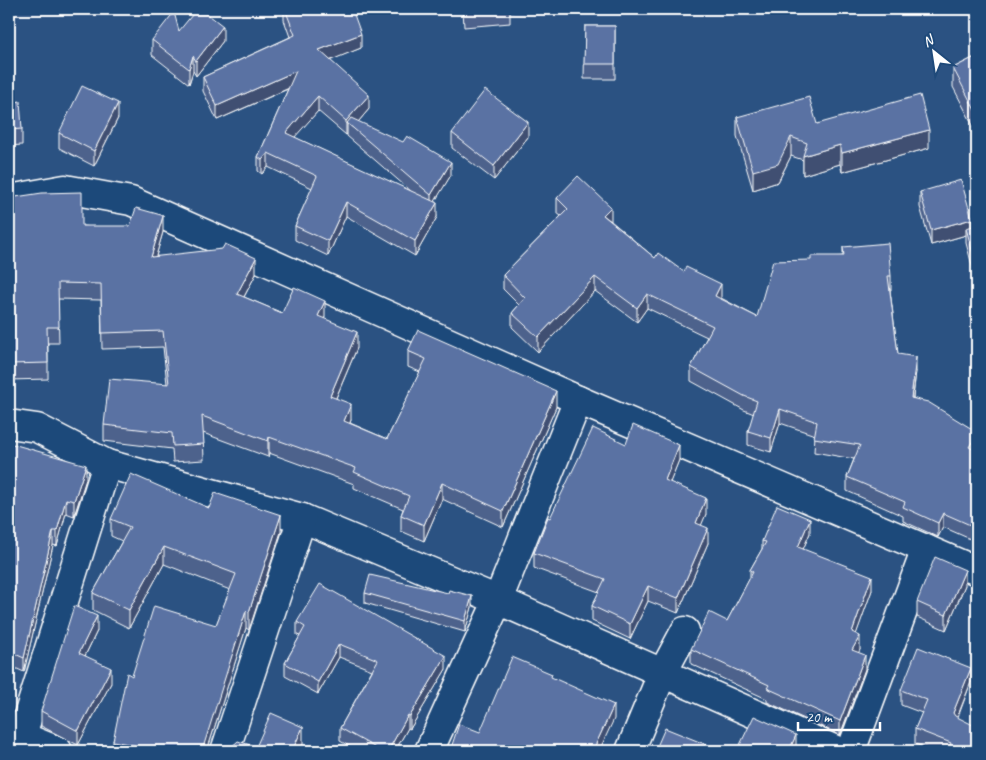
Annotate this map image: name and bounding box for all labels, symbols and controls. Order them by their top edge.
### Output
north arrow [908,28,958,78]
text: N [920,30,938,51]
scale bar [798,700,881,732]
text: 20 m [806,708,833,727]

